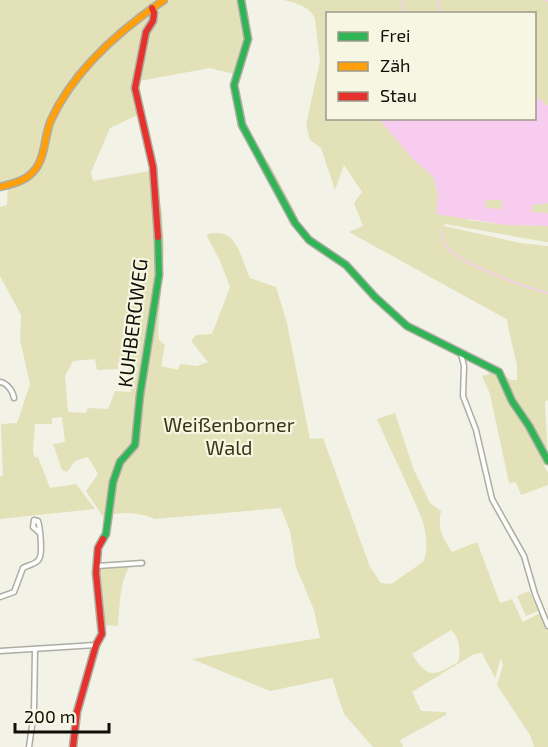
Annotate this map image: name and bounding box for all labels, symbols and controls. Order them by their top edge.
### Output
legend [326,12,536,120]
text: Frei [380,24,411,46]
text: Zäh [380,54,411,76]
text: Stau [380,84,417,106]
street label: KUHBERGWEG [112,257,152,389]
park label: Weißenborner Wald [163,412,295,459]
scale bar [15,696,110,734]
text: 200 m [24,705,76,727]

